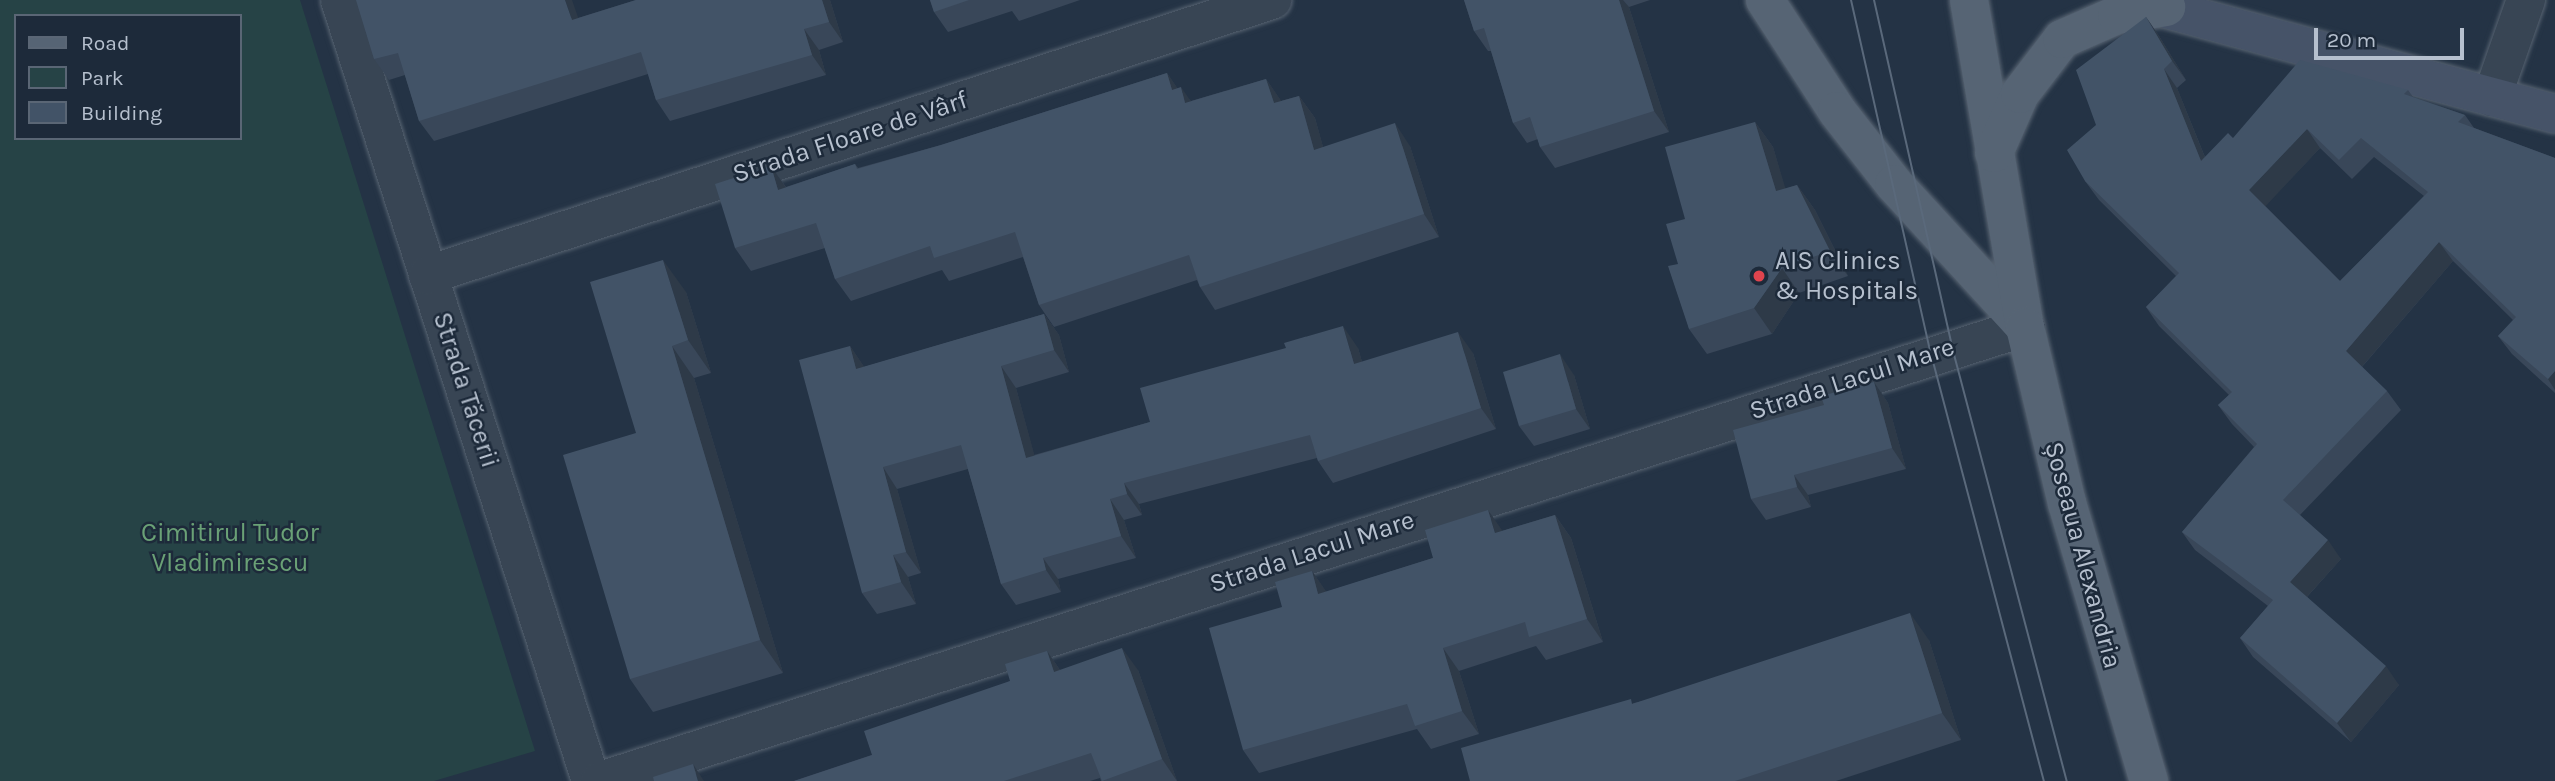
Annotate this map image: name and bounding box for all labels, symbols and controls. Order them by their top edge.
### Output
legend [14,14,242,140]
scale bar [2317,14,2468,58]
text: 20 m [2327,28,2376,52]
text: Road [81,31,129,55]
text: Park [81,66,124,90]
street label: Strada Floare de Vârf [729,84,971,190]
text: Building [81,101,162,125]
place label: AIS Clinics & Hospitals [1775,245,1918,306]
marker: AIS Clinics & Hospitals [1749,266,1769,286]
street label: Strada Tăcerii [426,308,506,472]
street label: Strada Lacul Mare [1746,331,1958,427]
street label: Șoseaua Alexandria [2038,438,2128,672]
street label: Strada Lacul Mare [1206,504,1418,600]
park label: Cimitirul Tudor Vladimirescu [141,517,319,578]

